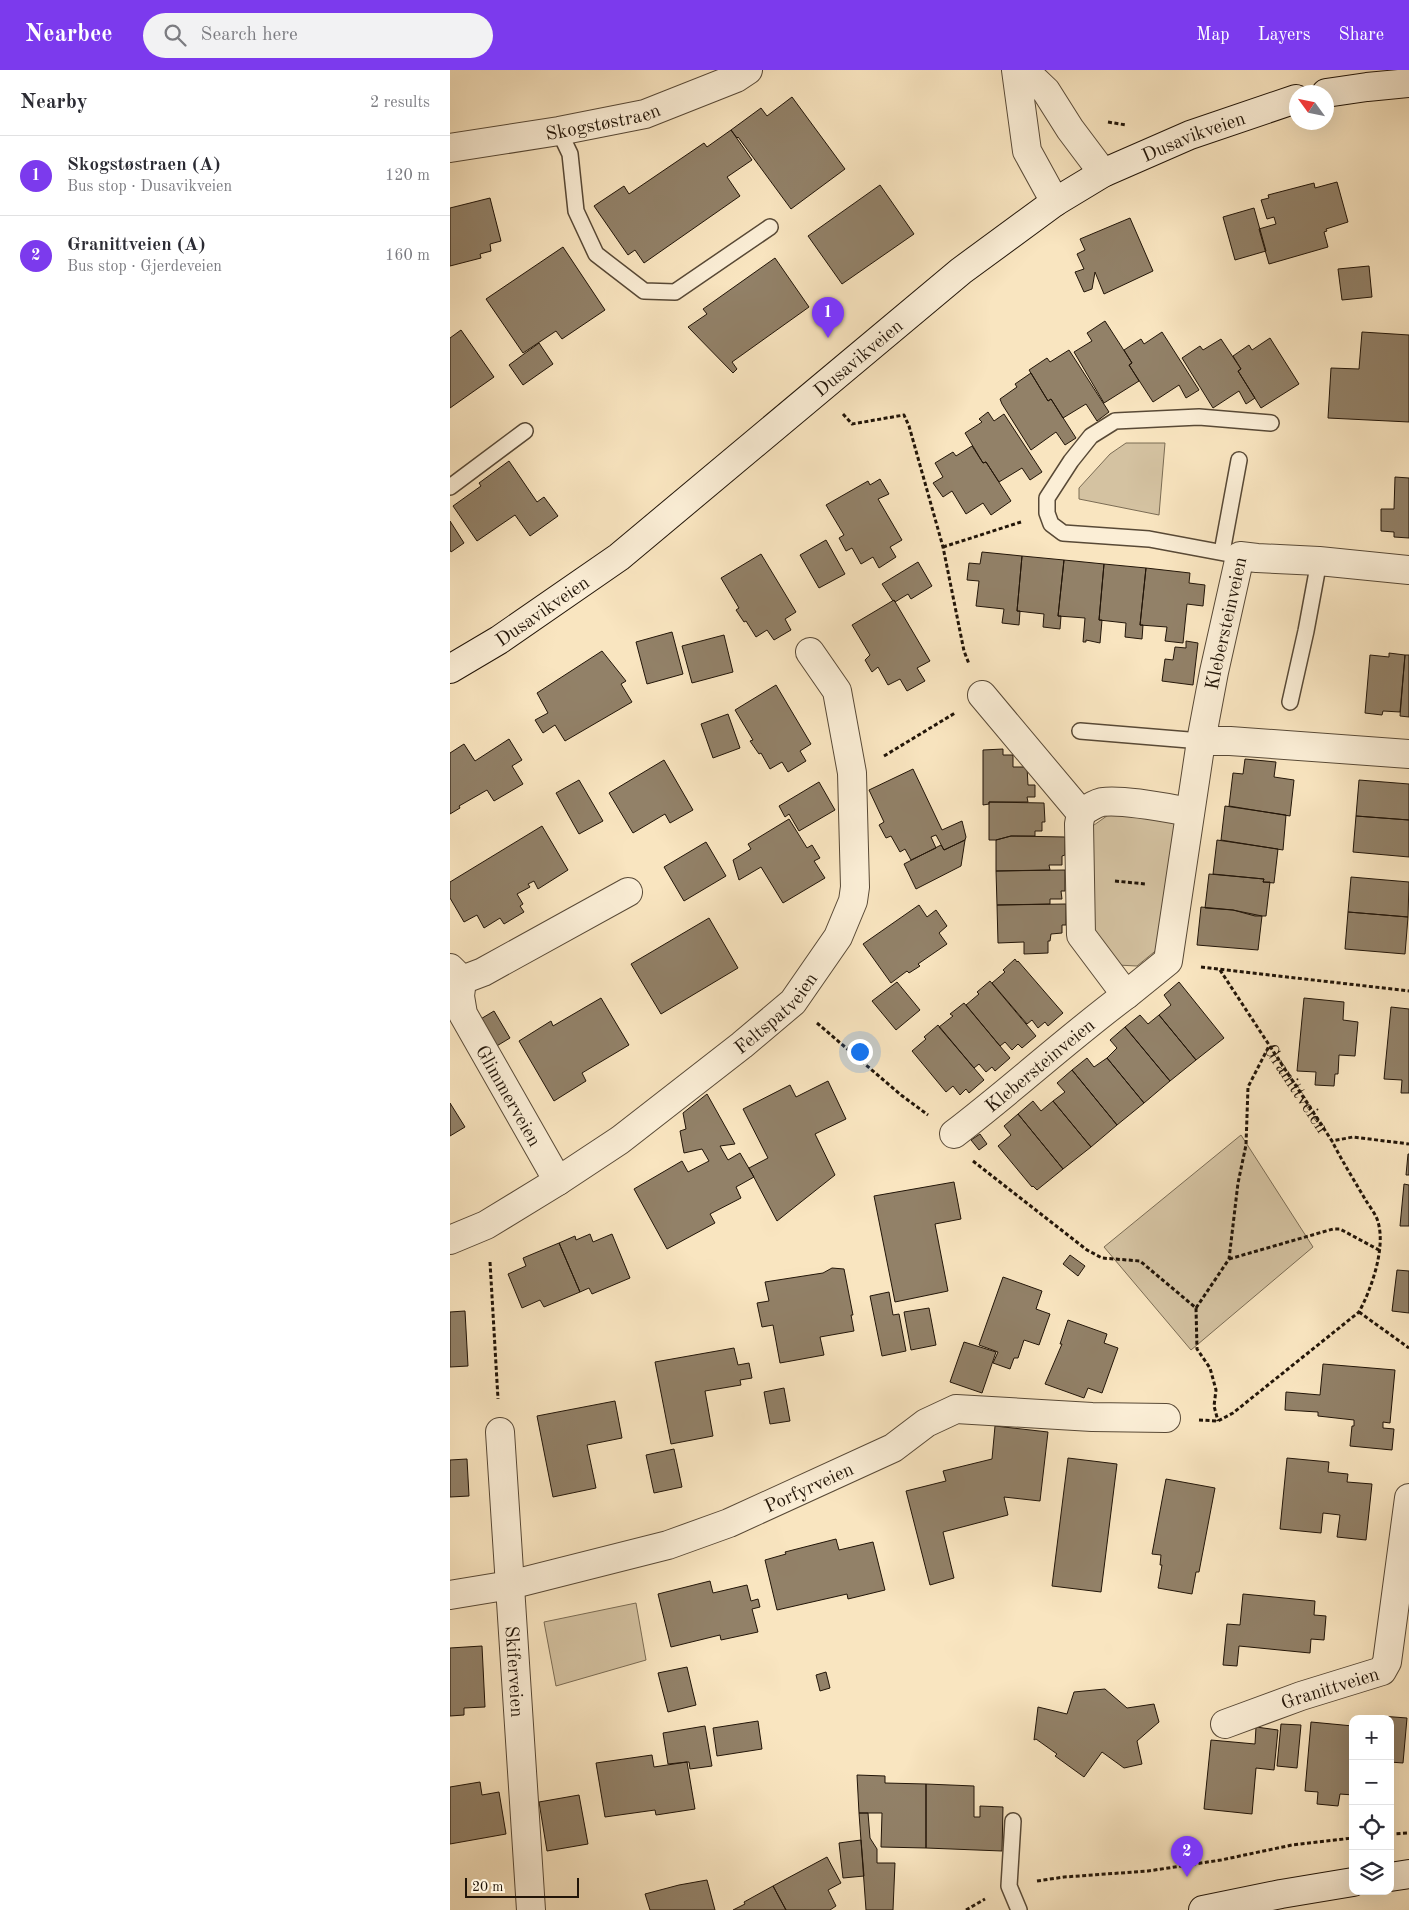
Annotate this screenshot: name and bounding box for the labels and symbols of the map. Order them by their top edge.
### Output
north arrow [1289,85,1334,130]
street label: Skogstøstraen [544,102,664,145]
street label: Dusavikveien [1140,110,1248,167]
pin: 1 [812,297,844,338]
street label: Dusavikveien [811,317,907,402]
street label: Klebersteinveien [1204,555,1251,692]
street label: Dusavikveien [493,574,594,651]
street label: Feltspatveien [732,970,822,1059]
street label: Klebersteinveien [983,1016,1099,1117]
your location [847,1039,873,1065]
street label: Granittveien [1259,1042,1331,1137]
street label: Glimmerveien [471,1043,543,1150]
street label: Porfyrveien [762,1460,857,1517]
street label: Skiferveien [501,1625,525,1718]
street label: Granittveien [1279,1665,1382,1714]
pin: 2 [1171,1836,1203,1877]
scale bar [465,1875,579,1898]

